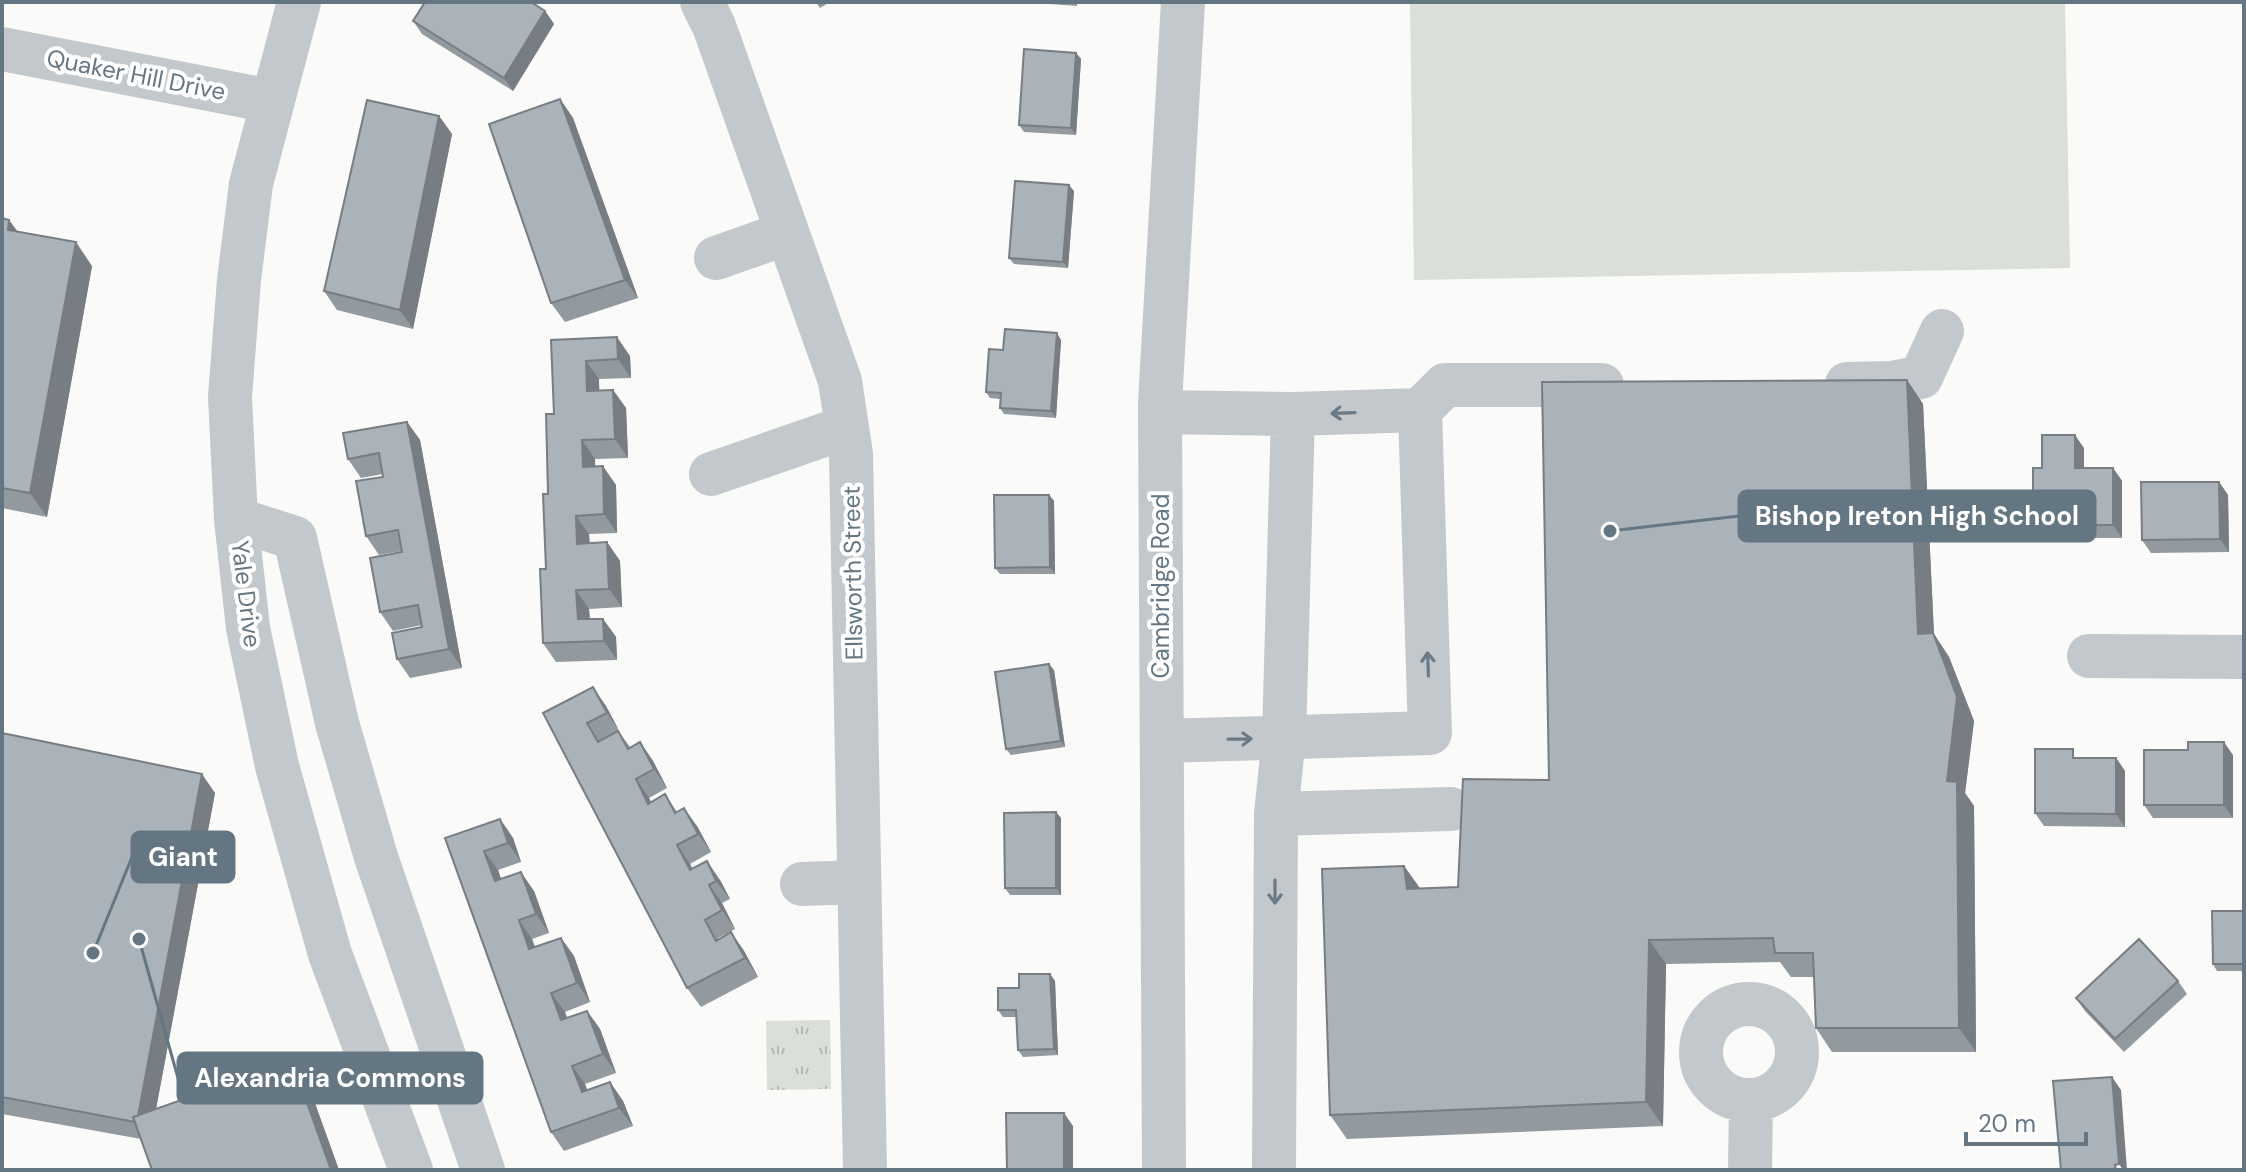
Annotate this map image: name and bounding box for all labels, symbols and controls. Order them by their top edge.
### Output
street label: Quaker Hill Drive [44,42,228,107]
one-way arrow [1330,405,1357,420]
street label: Ellsworth Street [835,486,870,660]
callout: Bishop Ireton High School [1739,491,2095,541]
street label: Cambridge Road [1145,493,1176,679]
text: Bishop Ireton High School [1755,499,2079,533]
street label: Yale Drive [225,539,268,649]
one-way arrow [1421,651,1436,678]
one-way arrow [1226,731,1253,746]
callout: Giant [132,832,234,882]
text: Giant [148,840,218,874]
one-way arrow [1267,878,1283,905]
callout: Alexandria Commons [178,1053,482,1103]
text: Alexandria Commons [194,1061,466,1095]
scale bar [1966,1096,2086,1146]
text: 20 m [1978,1108,2036,1139]

